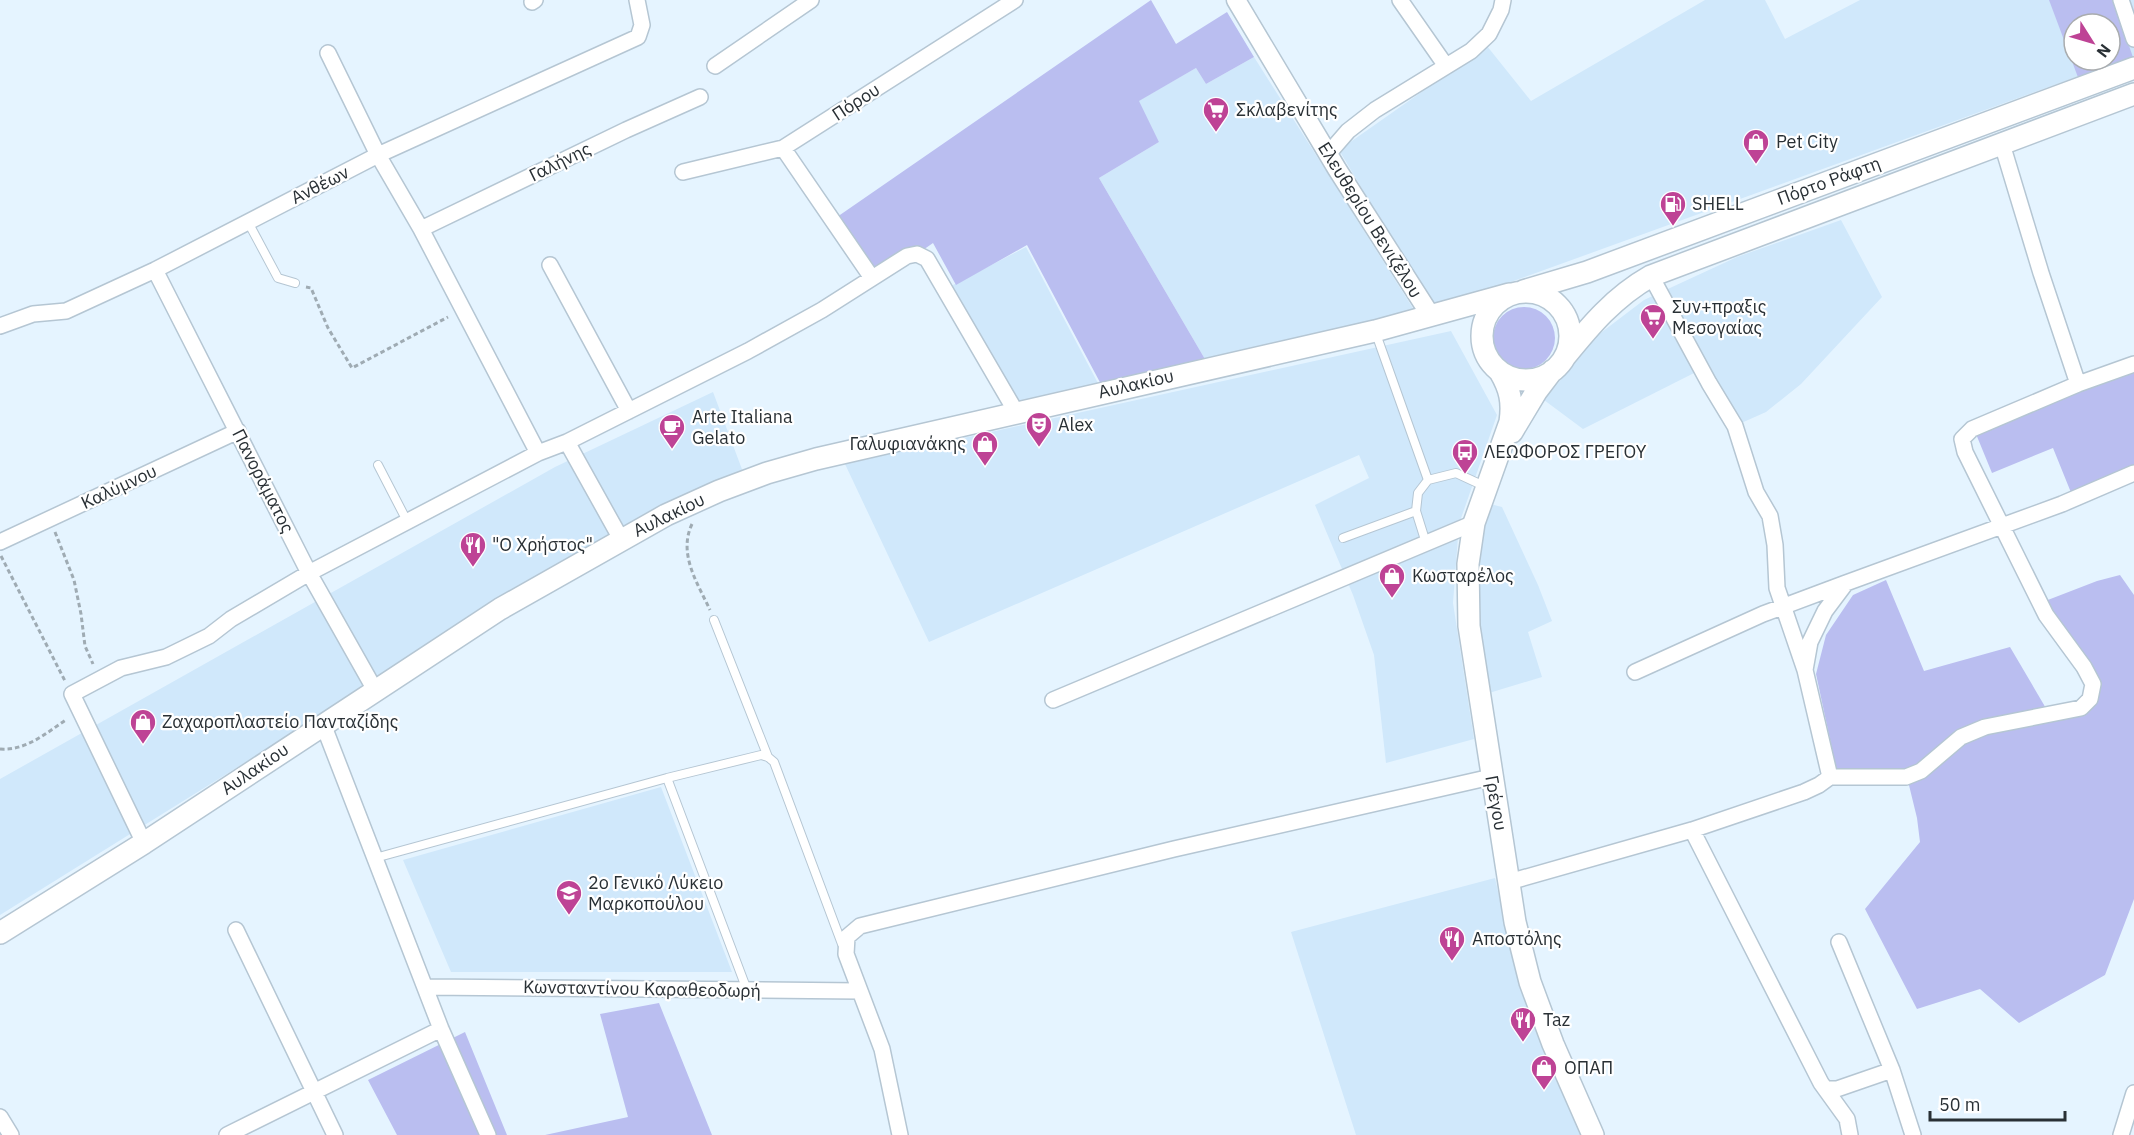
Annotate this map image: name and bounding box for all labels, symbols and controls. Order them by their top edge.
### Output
north arrow [2062,12,2122,72]
text: N [2093,40,2115,62]
street label: Πόρου [827,78,884,126]
supermarket icon: Σκλαβενίτης [1201,95,1231,133]
place label: Σκλαβενίτης [1236,98,1338,121]
shop icon: Pet City [1741,127,1771,165]
place label: Pet City [1776,130,1838,153]
street label: Γαλήνης [525,137,595,186]
street label: Ελευθερίου Βενιζέλου [1313,137,1428,302]
street label: Πόρτο Ράφτη [1774,151,1884,210]
street label: Ανθέων [287,160,353,209]
fuel station icon: SHELL [1658,189,1688,227]
place label: SHELL [1692,192,1744,215]
place label: Συν+πραξις Μεσογαίας [1672,295,1767,339]
supermarket icon: Συν+πραξις Μεσογαίας [1638,302,1668,340]
street label: Αυλακίου [1096,364,1176,403]
place label: Arte Italiana Gelato [692,405,793,449]
theatre icon: Alex [1024,410,1054,448]
cafe icon: Arte Italiana Gelato [657,412,687,450]
place label: Alex [1058,413,1093,436]
street label: Πανοράματος [227,425,300,537]
shop icon: Γαλυφιανάκης [970,429,1000,467]
place label: Γαλυφιανάκης [849,432,966,455]
bus stop icon: ΛΕΩΦΟΡΟΣ ΓΡΕΓΟΥ [1450,437,1480,475]
place label: ΛΕΩΦΟΡΟΣ ΓΡΕΓΟΥ [1484,440,1647,463]
street label: Καλύμνου [77,459,160,514]
street label: Αυλακίου [629,487,708,542]
restaurant icon: "Ο Χρήστος" [458,530,488,568]
place label: "Ο Χρήστος" [492,533,593,556]
shop icon: Κωσταρέλος [1377,561,1407,599]
place label: Κωσταρέλος [1412,564,1514,587]
shop icon: Ζαχαροπλαστείο Πανταζίδης [128,707,158,745]
place label: Ζαχαροπλαστείο Πανταζίδης [162,710,399,733]
street label: Αυλακίου [216,737,293,800]
street label: Γρέγου [1480,773,1513,832]
place label: 2ο Γενικό Λύκειο Μαρκοπούλου [588,871,723,915]
school or university icon: 2ο Γενικό Λύκειο Μαρκοπούλου [554,878,584,916]
restaurant icon: Αποστόλης [1437,924,1467,962]
place label: Αποστόλης [1472,927,1562,950]
street label: Κωνσταντίνου Καραθεοδωρή [523,975,761,1002]
restaurant icon: Taz [1508,1005,1538,1043]
place label: Taz [1543,1008,1570,1031]
shop icon: ΟΠΑΠ [1529,1053,1559,1091]
place label: ΟΠΑΠ [1564,1056,1613,1079]
scale bar [1930,1084,2065,1122]
text: 50 m [1939,1093,1981,1116]

